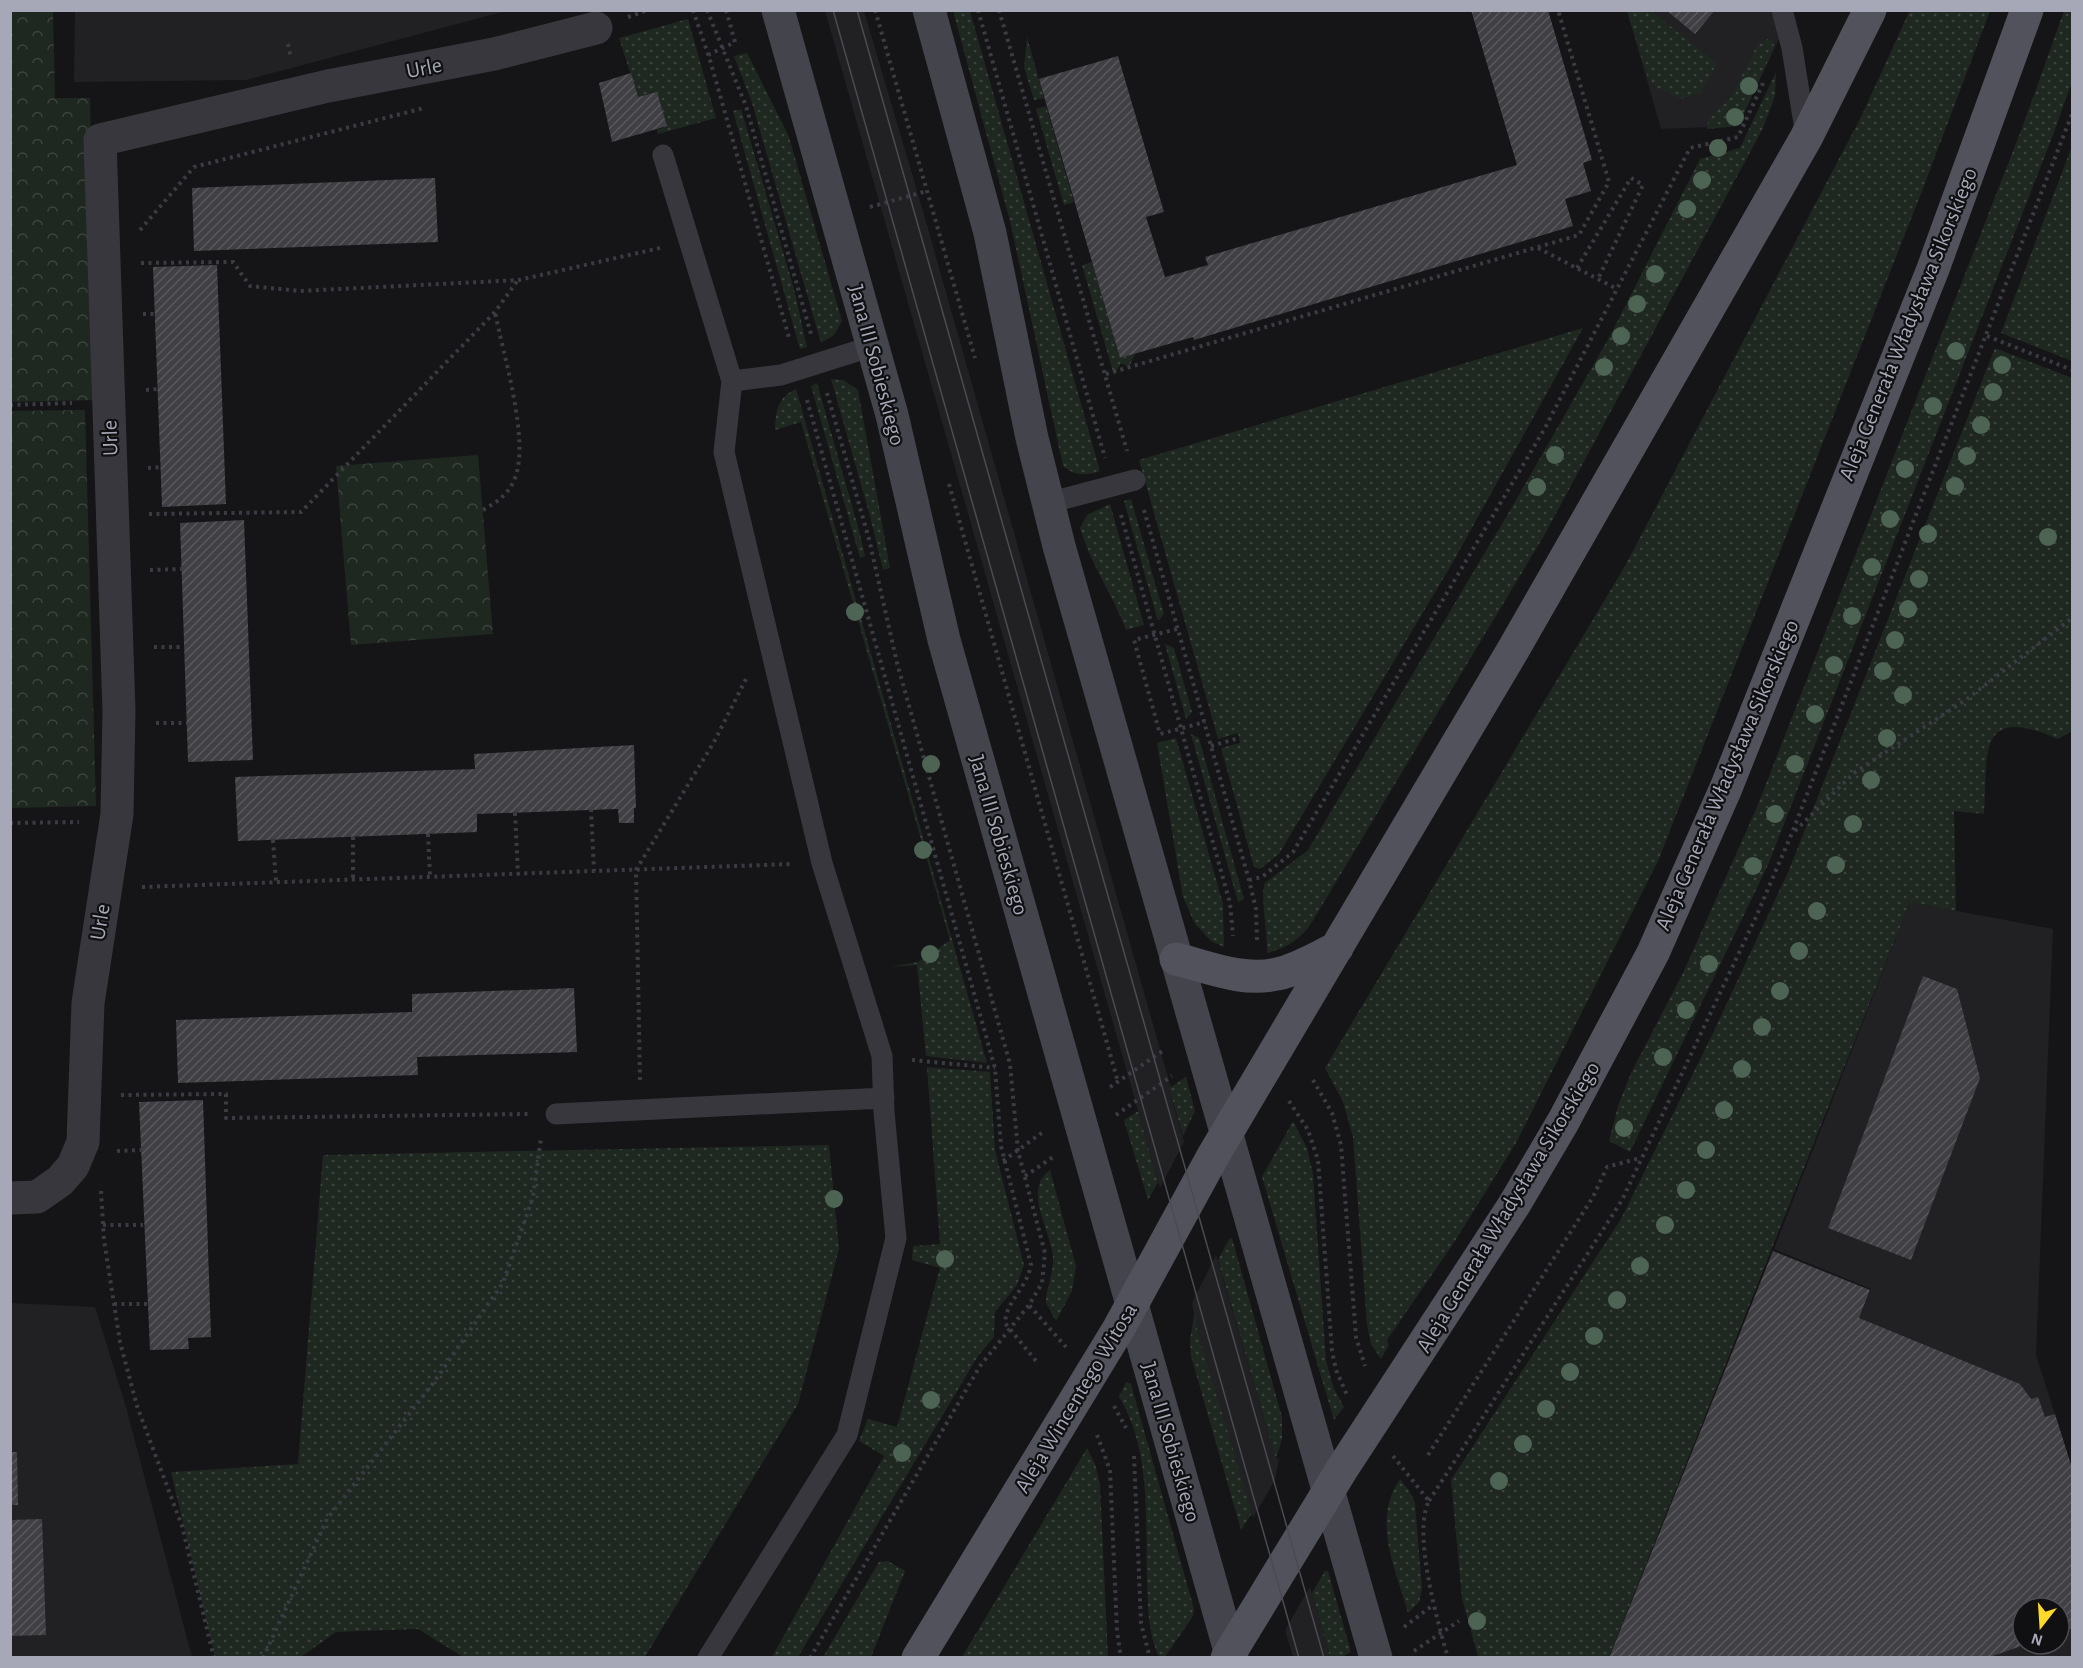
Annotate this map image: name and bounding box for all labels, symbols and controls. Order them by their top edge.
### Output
street label: Urle [404,54,444,82]
street label: Aleja Generała Władysława Sikorskiego [1835,164,1981,484]
street label: Jana III Sobieskiego [845,282,909,448]
street label: Urle [98,420,122,456]
street label: Aleja Generała Władysława Sikorskiego [1651,616,1803,934]
street label: Jana III Sobieskiego [966,753,1032,917]
street label: Urle [86,902,114,942]
street label: Aleja Generała Władysława Sikorskiego [1412,1058,1604,1356]
street label: Aleja Wincentego Witosa [1011,1299,1141,1497]
street label: Jana III Sobieskiego [1138,1360,1204,1524]
north arrow [2011,1596,2071,1656]
text: N [2029,1630,2045,1649]

